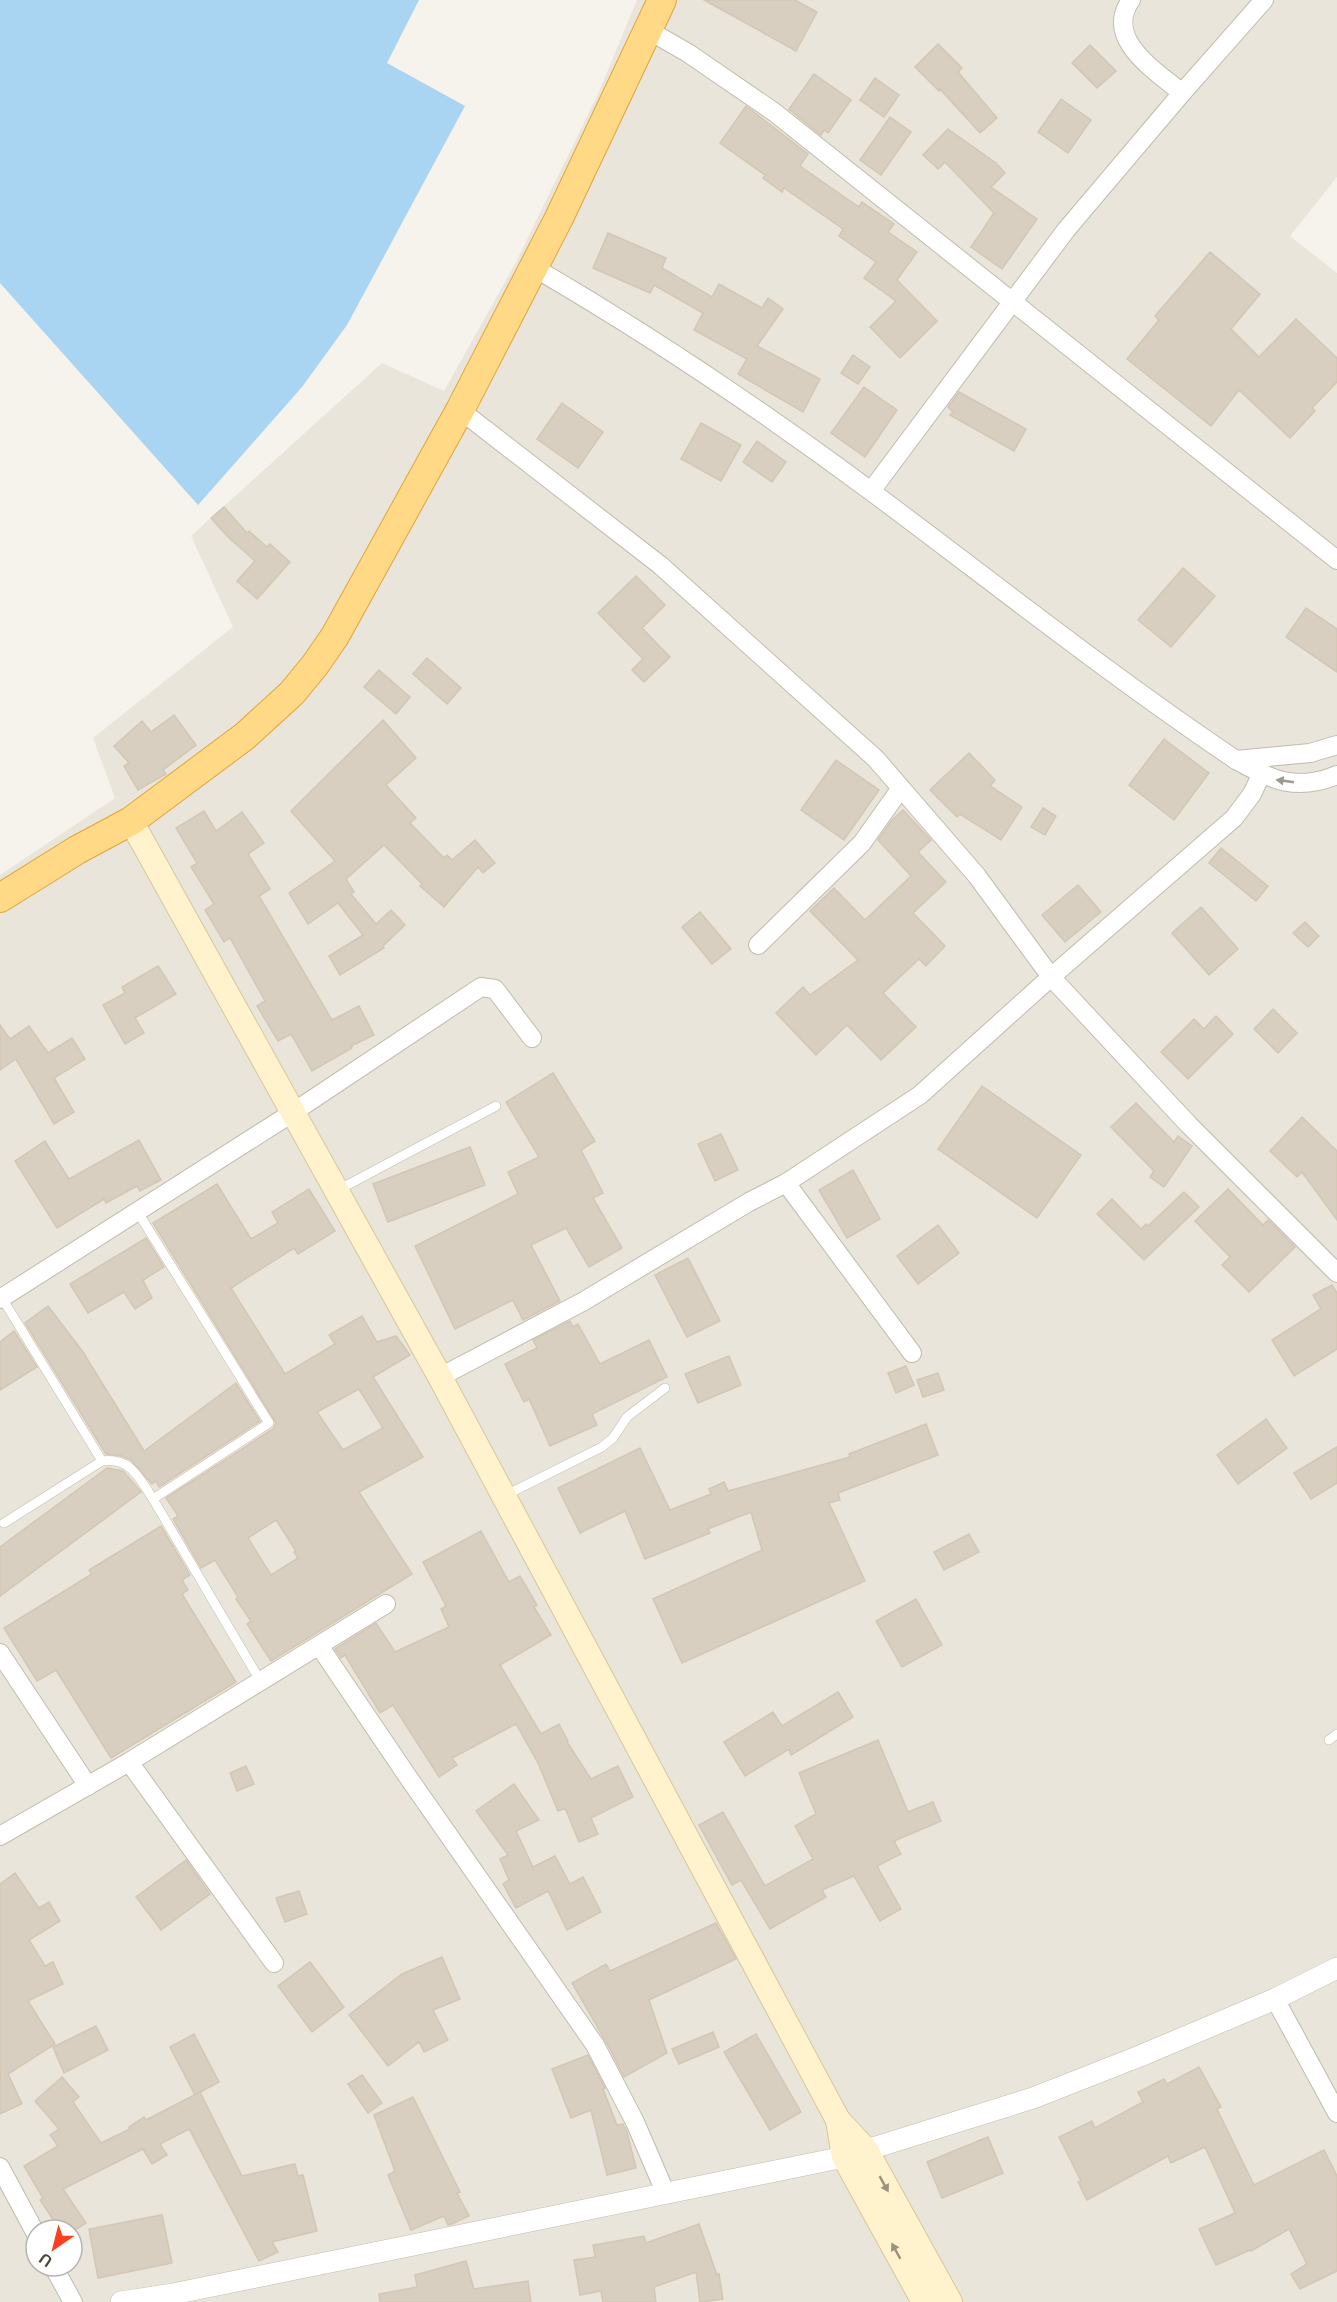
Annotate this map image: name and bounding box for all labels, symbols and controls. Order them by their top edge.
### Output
one-way arrow [1275,777,1294,786]
one-way arrow [879,2175,889,2192]
north arrow [24,2218,84,2278]
one-way arrow [891,2242,901,2259]
text: U [36,2250,55,2270]

